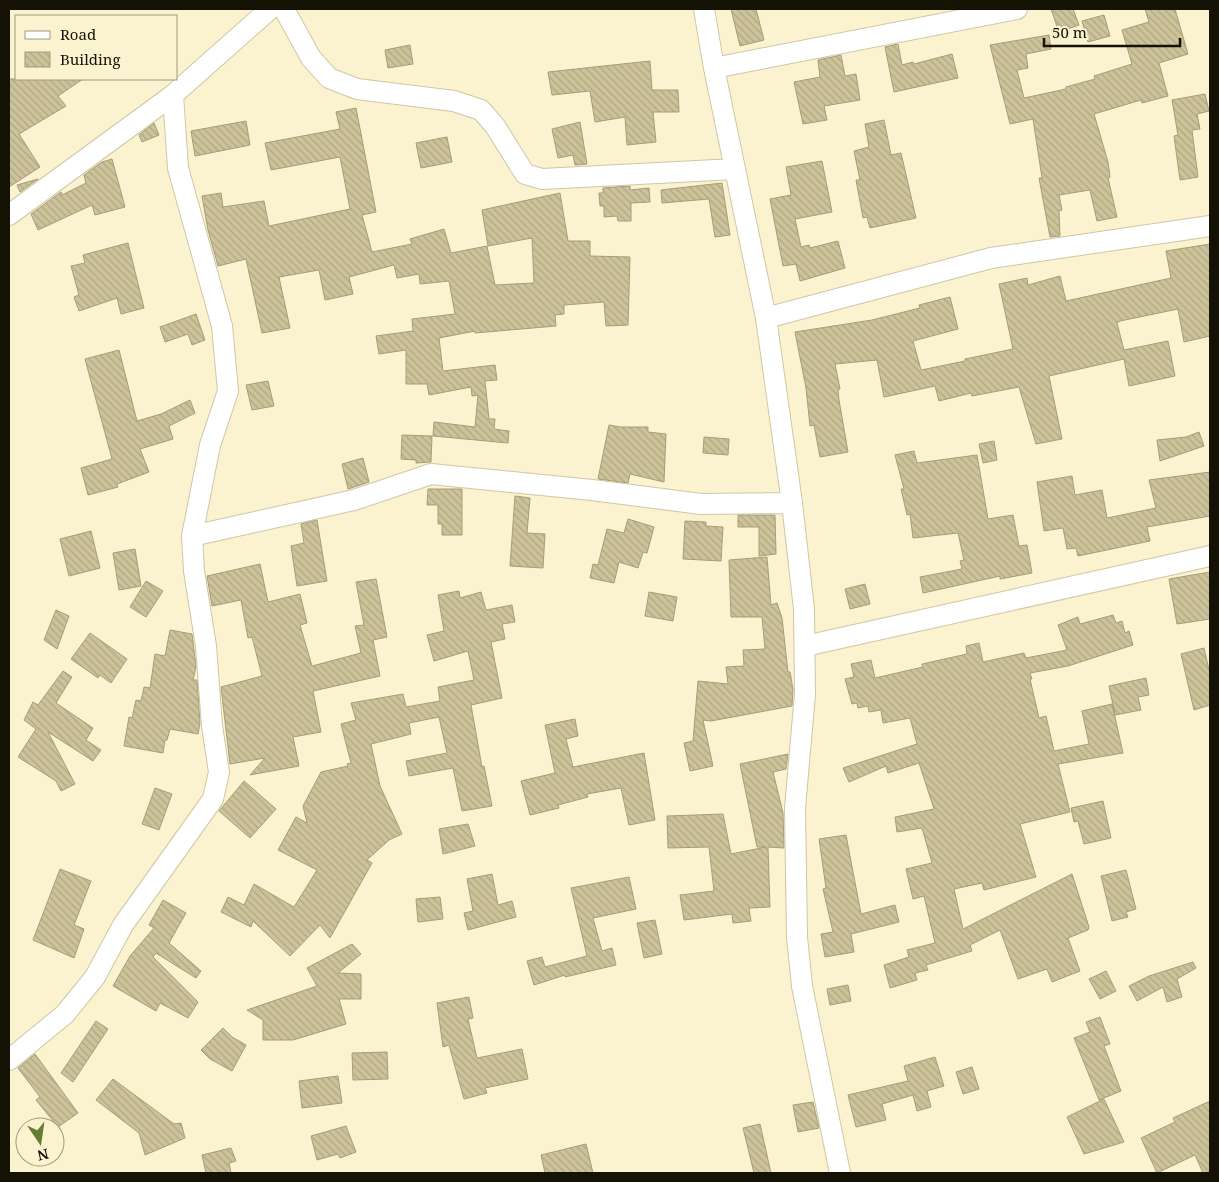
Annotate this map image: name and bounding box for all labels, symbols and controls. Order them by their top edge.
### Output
legend [15,15,178,80]
scale bar [1044,15,1180,47]
text: 50 m [1052,22,1087,42]
text: Road [60,24,96,44]
text: Building [60,49,121,69]
north arrow [15,1117,65,1167]
text: N [36,1145,51,1166]

